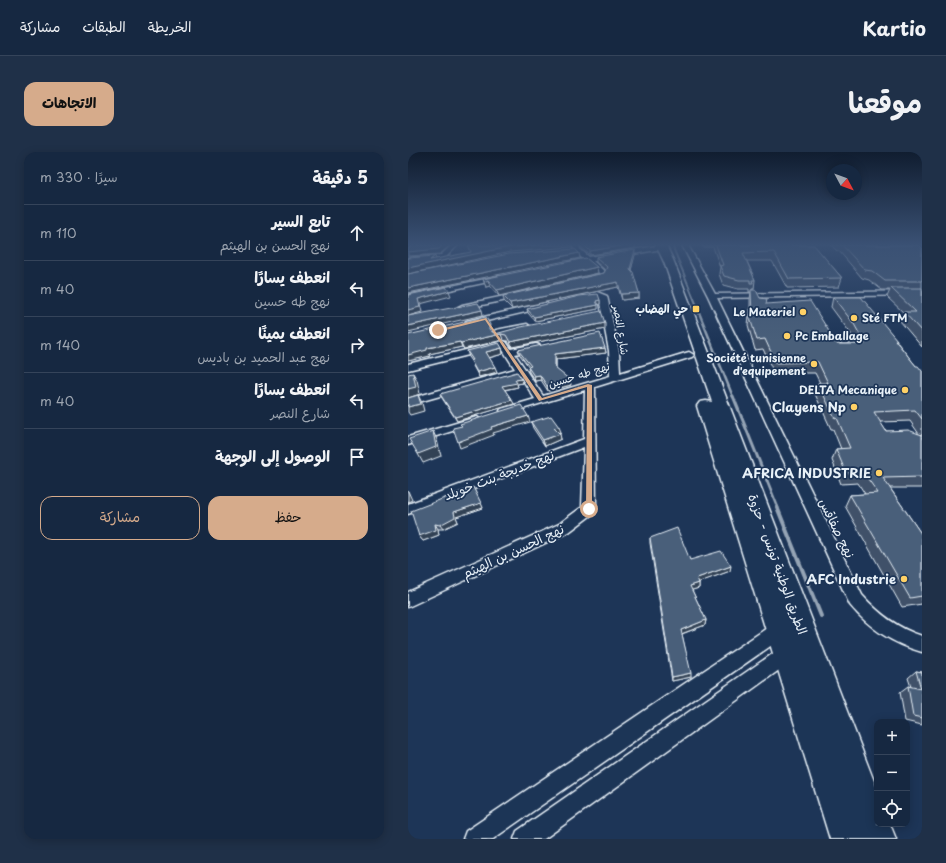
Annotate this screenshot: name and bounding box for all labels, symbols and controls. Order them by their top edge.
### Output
text: Kartio [863,14,926,42]
text: مشاركة [20,16,60,37]
text: الطبقات [82,16,126,37]
text: الخريطة [148,16,191,37]
text: موقعنا [848,80,922,123]
button: الاتجاهات [24,82,114,126]
text: 5 دقيقة [312,164,368,190]
north arrow [826,164,862,200]
text: سيرًا · 330 m [40,167,117,186]
text: تابع السير [272,209,330,232]
icon: ahead [346,222,368,244]
text: 110 m [40,223,76,242]
text: نهج الحسن بن الهيثم [220,235,330,254]
text: انعطف يسارًا [254,265,330,288]
icon: left [346,278,368,300]
text: 40 m [40,279,74,298]
text: نهج طه حسين [255,291,330,310]
place label: حي الهضاب [636,300,688,319]
street label: شارع النصر [608,303,634,356]
place label: Le Materiel [733,303,795,320]
marker: حي الهضاب [691,304,701,314]
marker: Le Materiel [798,307,808,317]
place label: Sté FTM [862,309,907,326]
marker: Sté FTM [849,313,859,323]
text: انعطف يمينًا [258,321,330,344]
route end [429,321,447,339]
place label: Pc Emballage [795,327,869,344]
marker: Pc Emballage [782,331,792,341]
icon: right [346,334,368,356]
text: 140 m [40,335,80,354]
text: نهج عبد الحميد بن باديس [197,347,330,366]
place label: Société tunisienne d'equipement [706,349,806,379]
street label: نهج طه حسين [546,357,612,392]
marker: Société tunisienne d'equipement [809,359,819,369]
text: انعطف يسارًا [254,377,330,400]
place label: DELTA Mecanique [799,381,897,398]
marker: DELTA Mecanique [900,385,910,395]
icon: left [346,390,368,412]
text: 40 m [40,391,74,410]
place label: Clayens Np [772,397,846,416]
marker: Clayens Np [849,402,859,412]
text: شارع النصر [271,403,330,422]
text: الوصول إلى الوجهة [215,444,330,467]
street label: نهج خديجة بنت خويلد [441,445,557,505]
icon: arrive [346,446,368,468]
place label: AFRICA INDUSTRIE [742,463,871,482]
marker: AFRICA INDUSTRIE [874,468,884,478]
street label: الطريق الوطنية تونس - حزوة [743,491,813,637]
street label: نهج صفاقس [814,495,860,561]
button: مشاركة [40,496,200,540]
button: حفظ [208,496,368,540]
route start [580,500,598,518]
street label: نهج الحسن بن الهيثم [459,519,568,584]
place label: AFC Industrie [807,569,896,588]
marker: AFC Industrie [899,574,909,584]
map controls [874,719,910,827]
button: + [874,719,910,755]
button: − [874,755,910,791]
button: locate [874,791,910,827]

